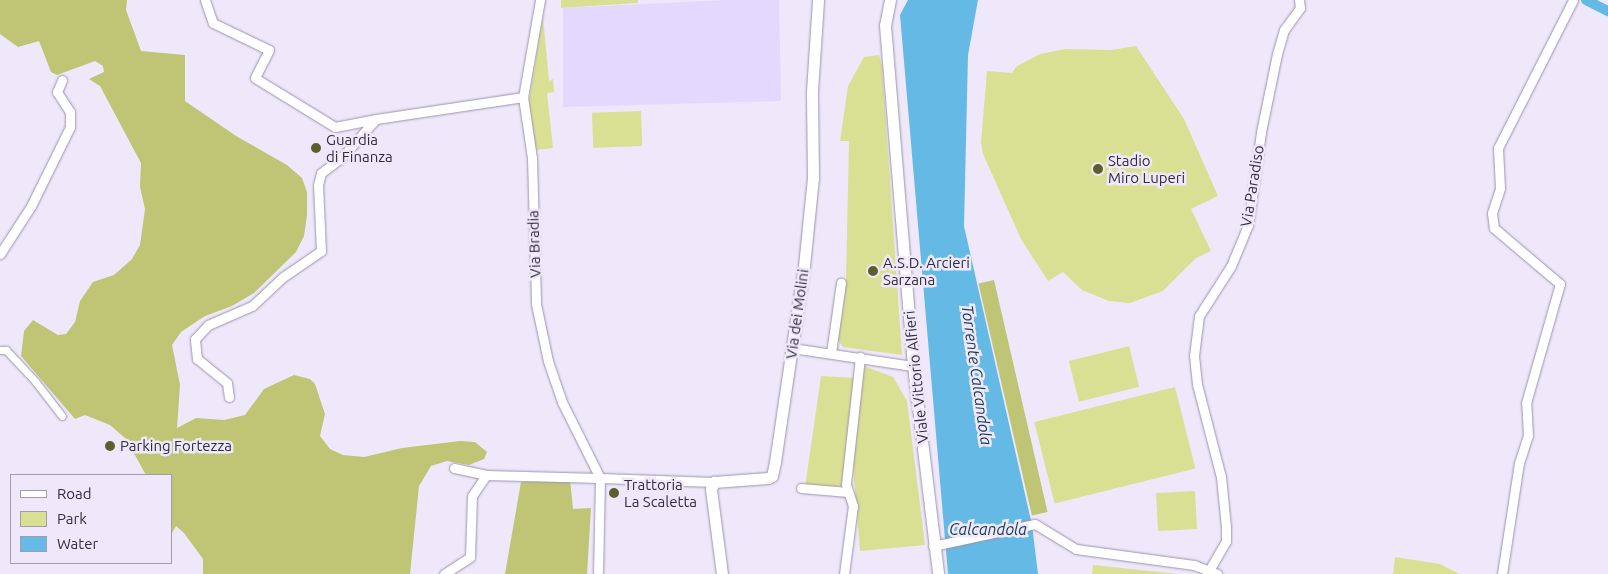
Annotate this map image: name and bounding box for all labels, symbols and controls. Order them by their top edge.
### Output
place label: Guardia di Finanza [326,130,393,165]
marker: Guardia di Finanza [310,142,322,154]
street label: Via Paradiso [1237,144,1267,228]
place label: Stadio Miro Luperi [1108,151,1185,186]
marker: Stadio Miro Luperi [1092,163,1104,175]
street label: Via Bradia [524,210,544,278]
place label: A.S.D. Arcieri Sarzana [883,253,970,288]
marker: A.S.D. Arcieri Sarzana [867,265,879,277]
street label: Via dei Molini [782,268,812,360]
water label: Torrente Calcandola [958,304,996,446]
street label: Viale Vittorio Alfieri [900,310,932,444]
place label: Parking Fortezza [120,437,232,455]
marker: Parking Fortezza [104,440,116,452]
legend [10,474,172,564]
place label: Trattoria La Scaletta [624,475,697,510]
text: Road [57,485,92,502]
marker: Trattoria La Scaletta [608,487,620,499]
text: Park [57,510,87,527]
water label: Calcandola [949,519,1027,539]
text: Water [57,535,98,552]

